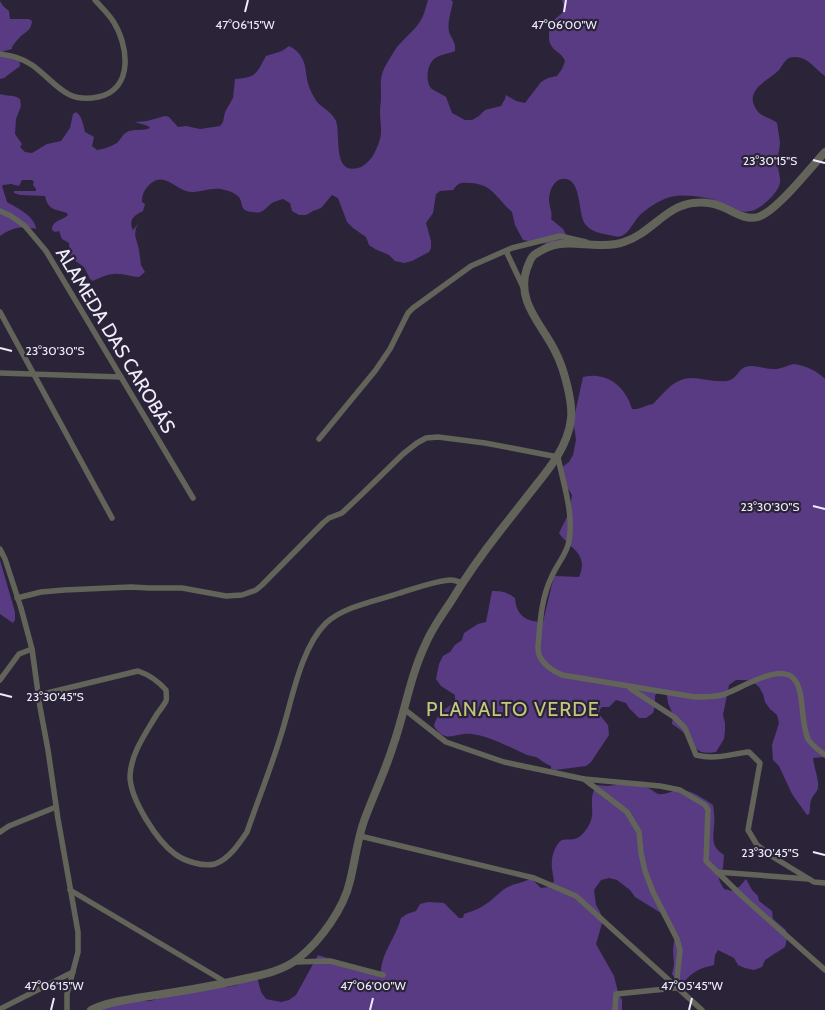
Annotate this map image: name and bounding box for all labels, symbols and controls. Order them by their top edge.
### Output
text: 47°06'15"W [215,17,275,32]
text: 47°06'00"W [531,17,597,32]
text: 23°30'15"S [743,153,797,168]
street label: ALAMEDA DAS CAROBÁS [51,243,181,437]
text: 23°30'30"S [26,343,84,358]
text: 23°30'30"S [741,499,799,514]
text: 23°30'45"S [26,689,84,704]
district label: PLANALTO VERDE [426,697,600,721]
text: 23°30'45"S [741,845,799,860]
text: 47°06'15"W [24,978,84,993]
text: 47°06'00"W [340,978,406,993]
text: 47°05'45"W [661,978,724,993]

